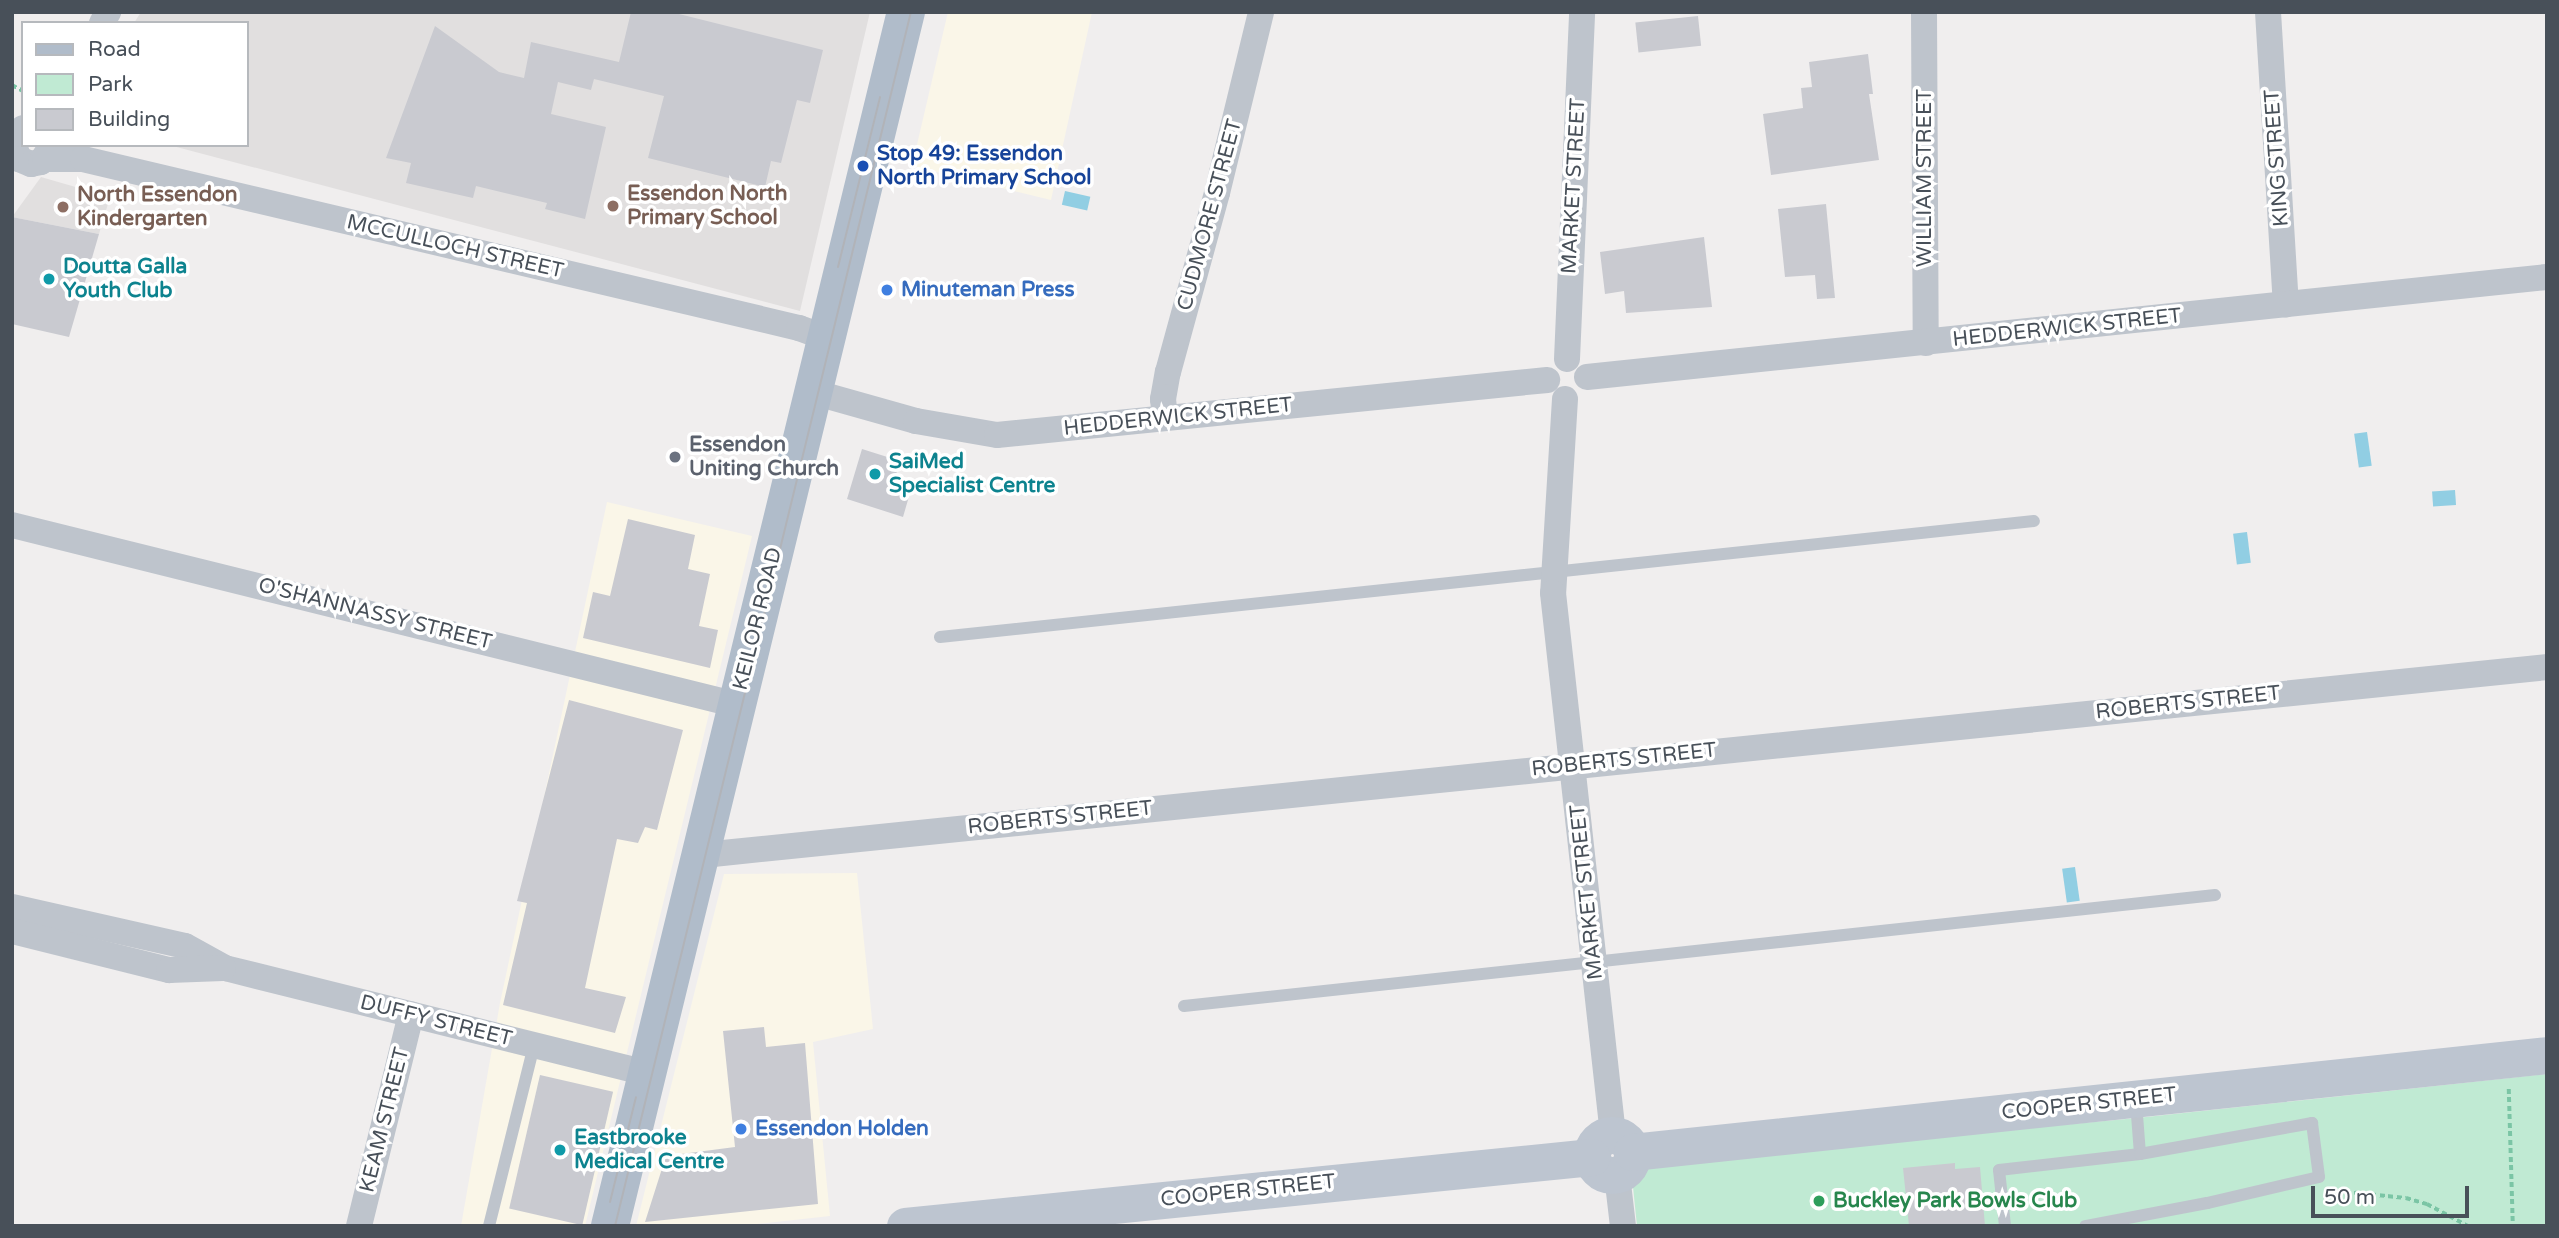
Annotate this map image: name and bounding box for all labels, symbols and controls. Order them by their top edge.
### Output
legend [21,21,248,147]
text: Road [88,37,141,62]
text: Park [88,72,133,97]
street label: KING STREET [2260,88,2294,228]
street label: WILLIAM STREET [1912,89,1938,267]
street label: MARKET STREET [1557,97,1591,275]
text: Building [88,107,170,132]
street label: CUDMORE STREET [1172,117,1248,313]
place label: Stop 49: Essendon North Primary School [877,141,1091,191]
marker: Stop 49: Essendon North Primary School [855,158,871,174]
place label: Essendon North Primary School [627,181,788,231]
place label: North Essendon Kindergarten [77,182,238,232]
marker: Essendon North Primary School [605,198,621,214]
marker: North Essendon Kindergarten [55,199,71,215]
street label: MCCULLOCH STREET [344,210,566,284]
place label: Doutta Galla Youth Club [63,254,187,304]
marker: Doutta Galla Youth Club [41,271,57,287]
place label: Minuteman Press [901,277,1075,303]
marker: Minuteman Press [879,282,895,298]
street label: HEDDERWICK STREET [1951,303,2183,353]
street label: HEDDERWICK STREET [1062,392,1294,442]
place label: Essendon Uniting Church [689,432,839,482]
marker: Essendon Uniting Church [667,449,683,465]
place label: SaiMed Specialist Centre [889,449,1055,499]
marker: SaiMed Specialist Centre [867,466,883,482]
street label: KEILOR ROAD [728,545,788,693]
street label: O'SHANNASSY STREET [256,573,494,655]
street label: ROBERTS STREET [2094,681,2282,725]
street label: ROBERTS STREET [1530,738,1718,782]
street label: ROBERTS STREET [966,796,1154,840]
street label: MARKET STREET [1565,803,1609,981]
street label: DUFFY STREET [357,990,515,1052]
street label: KEAM STREET [355,1045,415,1195]
street label: COOPER STREET [2000,1082,2178,1126]
place label: Essendon Holden [755,1116,929,1142]
marker: Essendon Holden [733,1121,749,1137]
place label: Eastbrooke Medical Centre [574,1125,724,1175]
marker: Eastbrooke Medical Centre [552,1142,568,1158]
street label: COOPER STREET [1159,1169,1337,1213]
scale bar [2314,1172,2472,1216]
text: 50 m [2324,1185,2375,1210]
place label: Buckley Park Bowls Club [1833,1188,2077,1214]
marker: Buckley Park Bowls Club [1811,1193,1827,1209]

